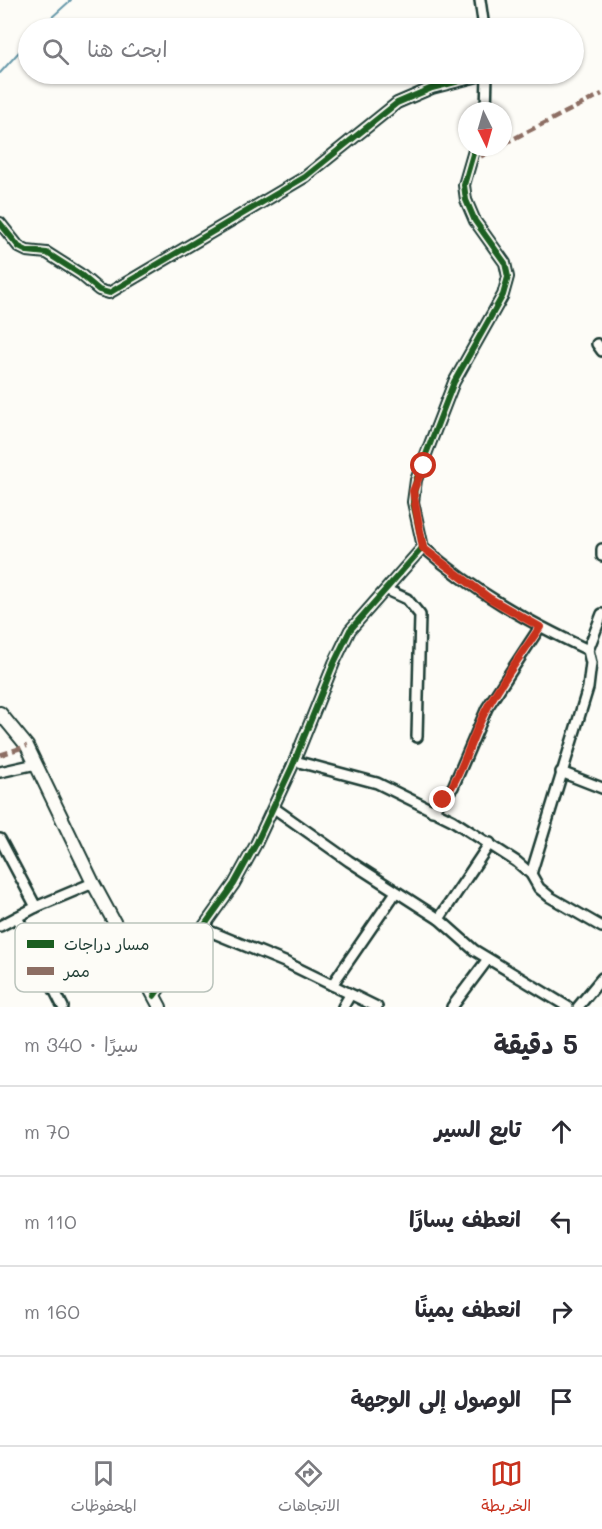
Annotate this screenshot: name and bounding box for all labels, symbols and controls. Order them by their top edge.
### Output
search box [18,18,584,84]
text: ابحث هنا [87,34,168,63]
icon: search [39,35,72,68]
north arrow [458,102,512,156]
route start [410,452,436,478]
route end [429,786,455,812]
legend [15,923,213,992]
text: مسار دراجات [64,933,149,954]
text: ممر [62,960,90,981]
text: 5 دقيقة [493,1027,578,1061]
text: سيرًا · 340 m [24,1031,139,1057]
text: تابع السير [435,1114,521,1143]
icon: ahead [545,1115,578,1148]
text: 70 m [24,1118,70,1144]
text: انعطف يسارًا [409,1204,521,1233]
icon: left [545,1205,578,1238]
text: 110 m [24,1208,77,1234]
text: انعطف يمينًا [415,1294,521,1323]
icon: right [545,1295,578,1328]
text: 160 m [24,1298,80,1324]
text: الوصول إلى الوجهة [350,1384,521,1413]
icon: arrive [545,1385,578,1418]
tab: المحفوظات [71,1457,137,1520]
tab: الاتجاهات [278,1457,340,1520]
tab: الخريطة [481,1457,531,1520]

